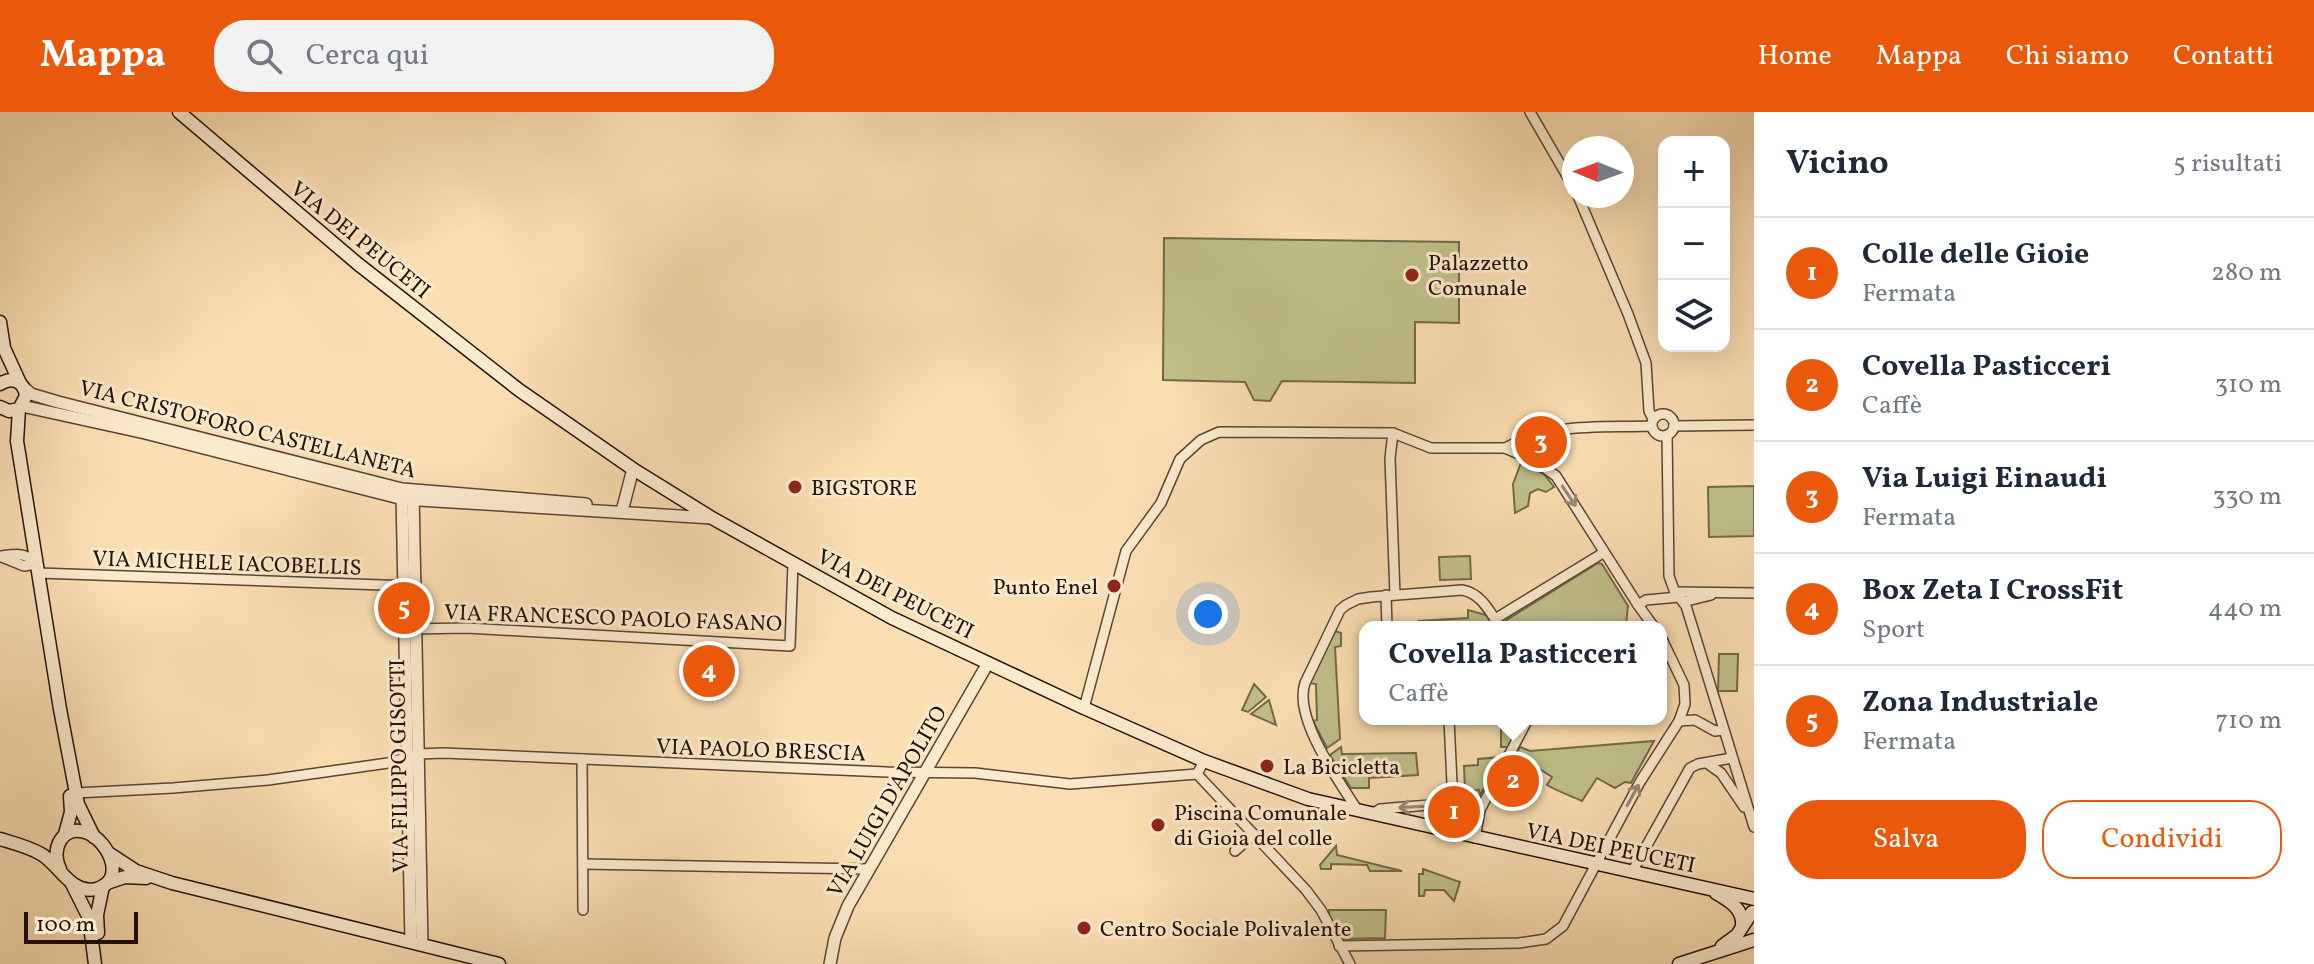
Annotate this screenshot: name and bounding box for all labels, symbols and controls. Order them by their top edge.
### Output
search box [214,20,774,92]
text: Mappa [40,30,166,83]
icon: search [242,34,286,78]
text: Cerca qui [306,35,429,77]
text: Home [1758,37,1832,76]
text: Mappa [1876,37,1962,76]
text: Chi siamo [2006,37,2129,76]
text: Contatti [2173,37,2274,76]
north arrow [1562,136,1634,208]
map controls [1658,136,1730,352]
button: + [1658,136,1730,208]
text: Vicino [1786,141,1889,188]
text: 5 risultati [2173,146,2282,182]
street label: VIA DEI PEUCETI [283,175,436,307]
button: − [1658,208,1730,280]
text: Colle delle Gioie [1862,234,2089,276]
place label: Palazzetto Comunale [1428,249,1528,305]
text: 1 [1807,255,1817,291]
text: 280 m [2211,255,2282,291]
marker: Palazzetto Comunale [1403,266,1421,284]
text: Fermata [1862,276,1956,312]
button: layers [1658,280,1730,352]
text: Covella Pasticceri [1862,346,2111,388]
text: 2 [1805,367,1819,403]
text: 310 m [2215,367,2282,403]
street label: VIA CRISTOFORO CASTELLANETA [76,374,419,487]
text: Caffè [1862,388,1922,424]
pin: 3 [1515,412,1567,472]
text: Via Luigi Einaudi [1862,458,2107,500]
place label: BIGSTORE [811,474,917,505]
marker: BIGSTORE [786,478,804,496]
text: 3 [1805,479,1819,515]
text: 330 m [2212,479,2282,515]
one-way arrow [1561,485,1578,507]
text: Fermata [1862,500,1956,536]
street label: VIA DEI PEUCETI [811,542,979,648]
street label: VIA MICHELE IACOBELLIS [92,544,362,585]
text: Box Zeta I CrossFit [1862,570,2123,612]
place label: Punto Enel [993,573,1098,604]
marker: Punto Enel [1105,577,1123,595]
pin: 5 [378,578,430,638]
text: 4 [1804,591,1820,627]
text: 440 m [2208,591,2282,627]
your location [1188,594,1228,634]
street label: VIA FRANCESCO PAOLO FASANO [443,598,782,641]
text: Sport [1862,612,1925,648]
popup [1359,621,1667,725]
text: Covella Pasticceri [1389,634,1637,676]
pin: 4 [683,641,735,701]
street label: VIA FILIPPO GISOTTI [383,659,418,873]
text: Caffè [1389,676,1448,712]
text: Zona Industriale [1862,682,2098,724]
street label: VIA LUIGI D'APOLITO [821,701,956,904]
text: 5 [1806,703,1818,739]
text: 710 m [2215,703,2282,739]
text: Fermata [1862,724,1956,760]
street label: VIA PAOLO BRESCIA [655,732,866,771]
pin: 2 [1487,751,1539,811]
place label: La Bicicletta [1283,753,1400,784]
marker: La Bicicletta [1258,757,1276,775]
pin: 1 [1428,782,1480,842]
one-way arrow [1625,784,1641,807]
place label: Piscina Comunale di Gioia del colle [1174,799,1347,855]
one-way arrow [1398,800,1425,815]
button: Salva [1786,800,2026,879]
button: Condividi [2042,800,2282,879]
marker: Piscina Comunale di Gioia del colle [1149,816,1167,834]
street label: VIA DEI PEUCETI [1523,816,1698,883]
scale bar [24,908,138,944]
text: 100 m [36,910,95,941]
place label: Centro Sociale Polivalente [1100,915,1351,946]
marker: Centro Sociale Polivalente [1075,919,1093,937]

